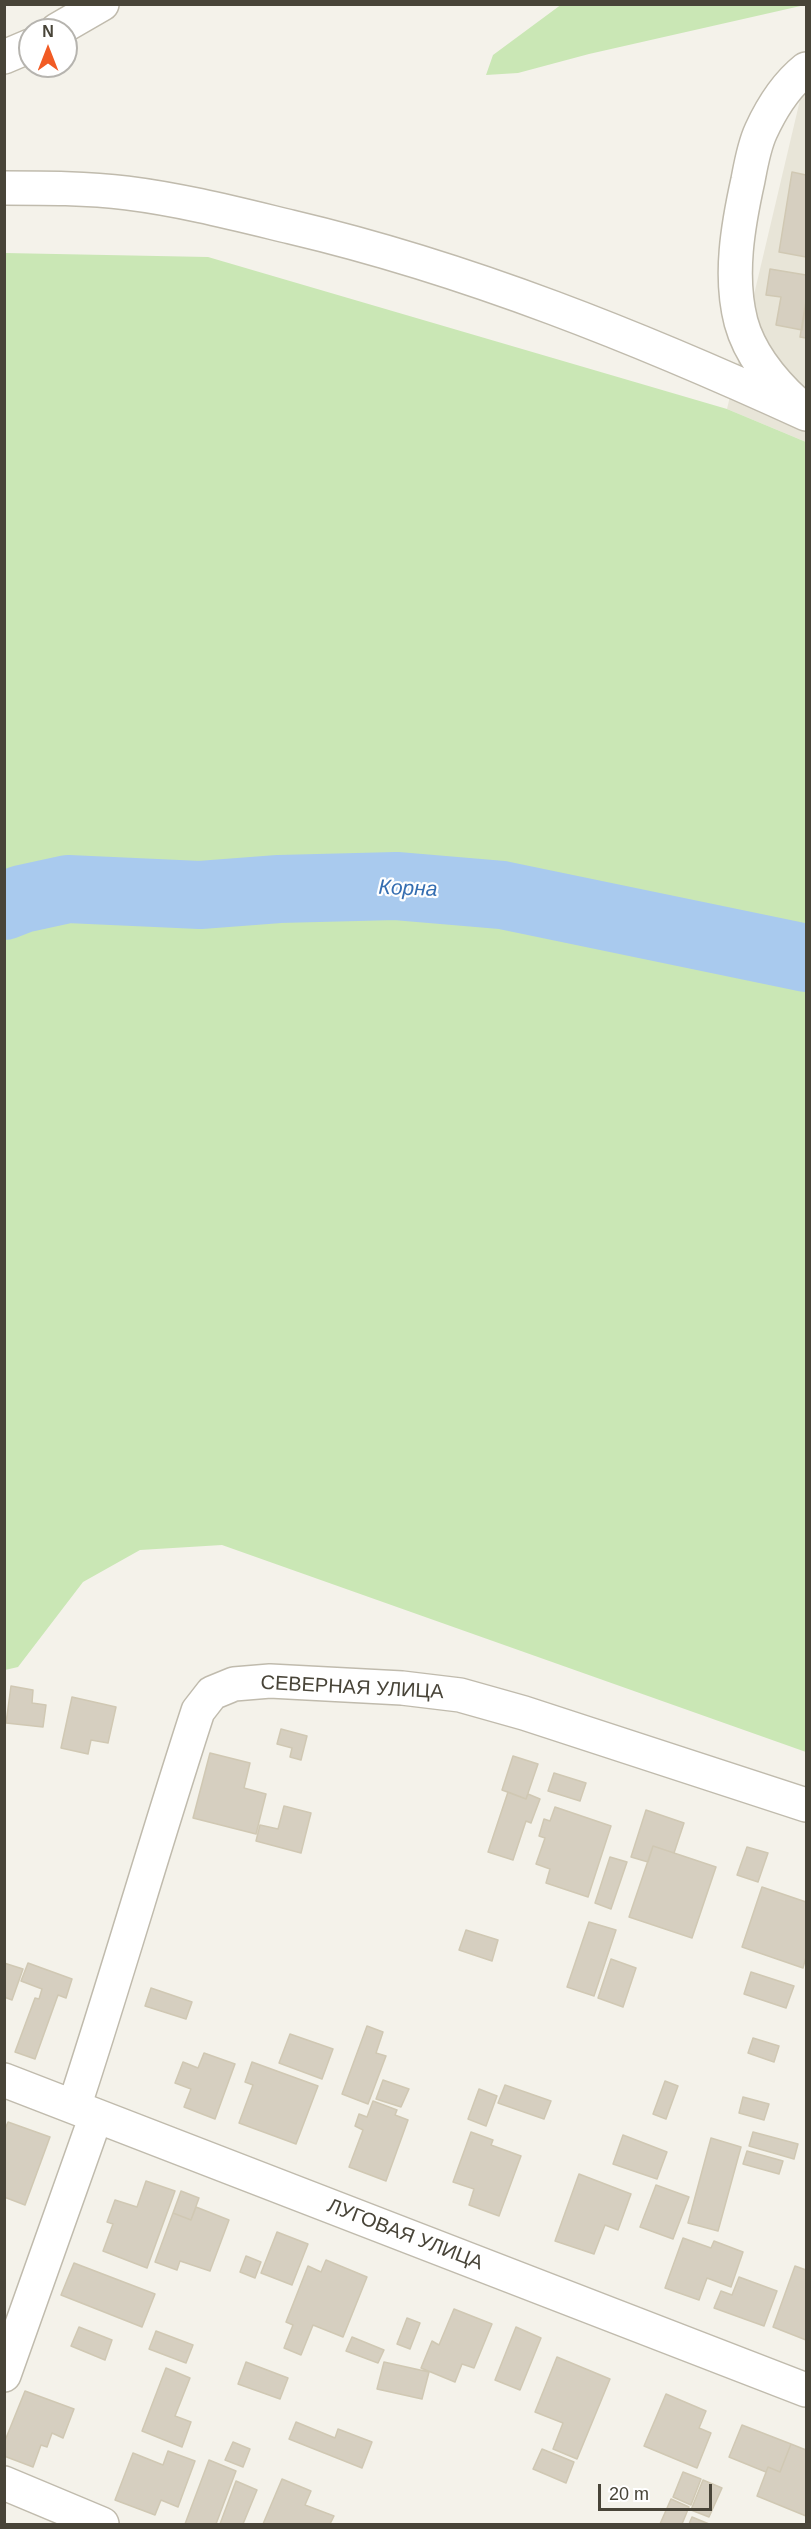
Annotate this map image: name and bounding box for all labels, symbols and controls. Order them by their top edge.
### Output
north arrow [18,18,78,78]
text: N [42,23,54,40]
water label: Корна [378,875,438,903]
street label: СЕВЕРНАЯ УЛИЦА [260,1671,444,1705]
street label: ЛУГОВАЯ УЛИЦА [324,2194,486,2276]
scale bar [601,2472,715,2510]
text: 20 m [609,2484,649,2504]

